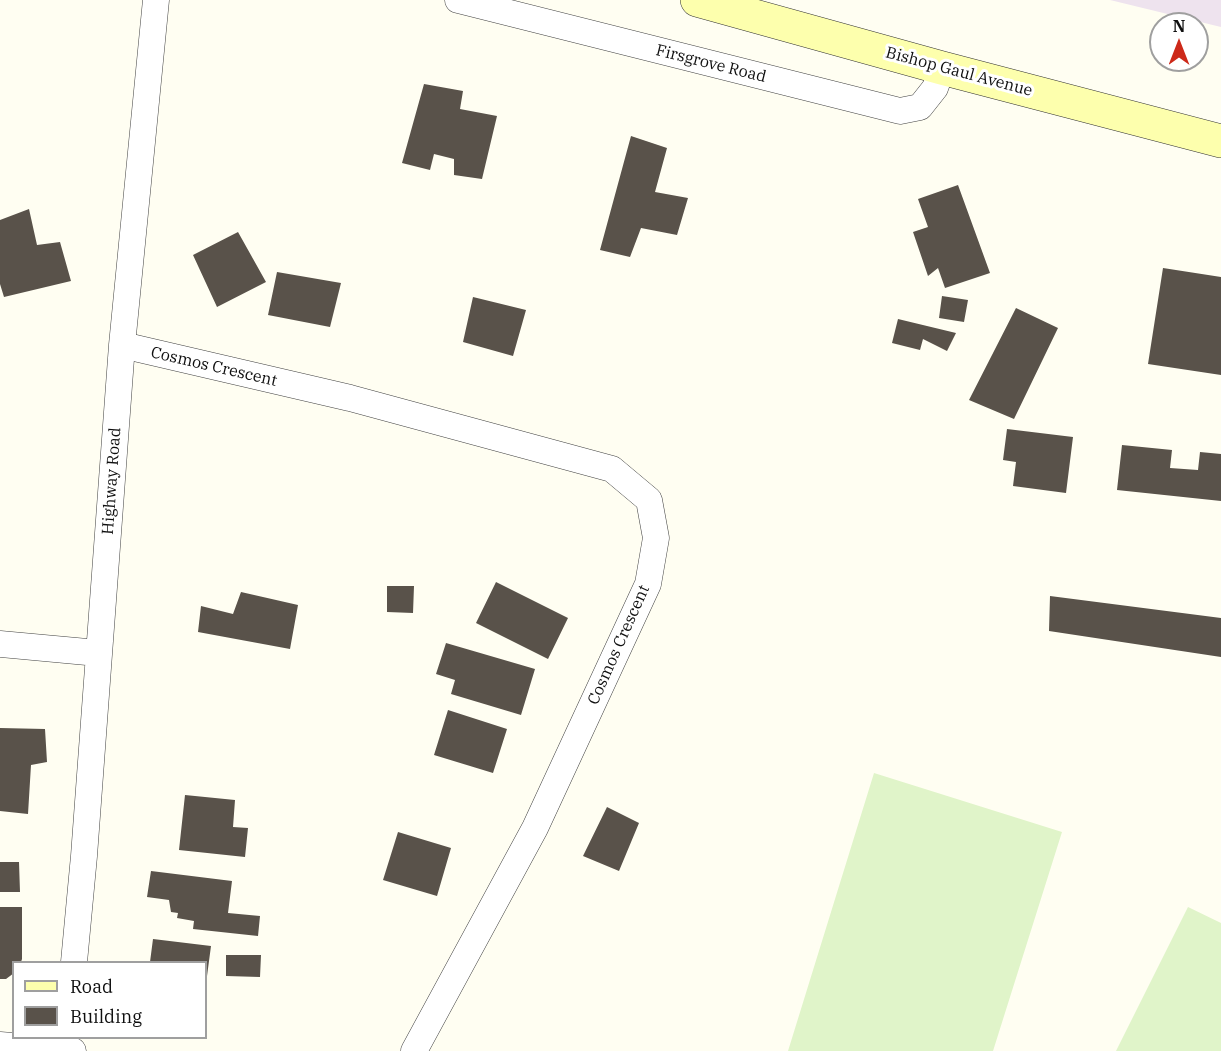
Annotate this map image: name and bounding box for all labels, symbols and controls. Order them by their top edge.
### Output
north arrow [1149,12,1209,72]
text: N [1173,16,1185,36]
street label: Firsgrove Road [654,41,768,87]
street label: Bishop Gaul Avenue [884,43,1034,101]
street label: Cosmos Crescent [149,343,279,391]
street label: Highway Road [99,427,125,535]
street label: Cosmos Crescent [584,582,654,708]
legend [12,961,207,1039]
text: Road [70,975,113,998]
text: Building [70,1005,142,1028]

